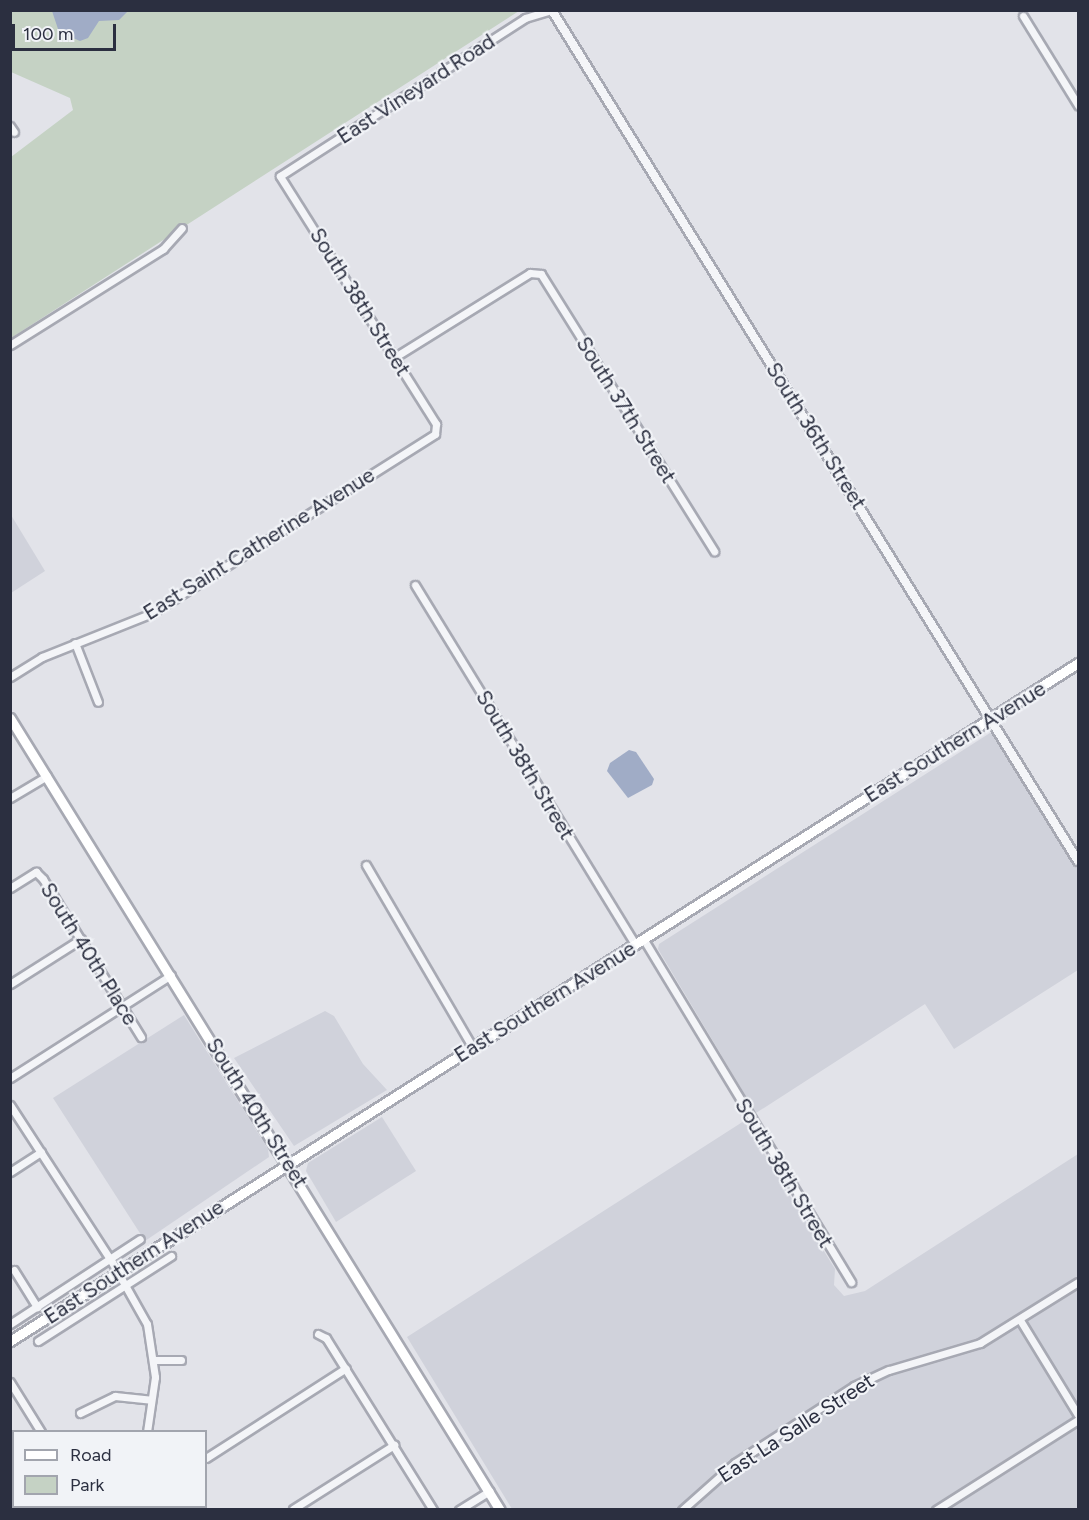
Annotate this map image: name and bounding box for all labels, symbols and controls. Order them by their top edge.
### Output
scale bar [15,12,118,50]
text: 100 m [23,23,73,45]
street label: East Vineyard Road [332,29,500,149]
street label: South 38th Street [304,223,416,381]
street label: South 37th Street [571,332,681,488]
street label: South 36th Street [761,358,871,514]
street label: East Saint Catherine Avenue [139,462,379,626]
street label: East Southern Avenue [860,676,1050,808]
street label: South 38th Street [471,686,579,844]
street label: South 40th Place [35,878,143,1030]
street label: East Southern Avenue [450,936,640,1068]
street label: South 40th Street [201,1033,313,1193]
street label: South 38th Street [730,1094,838,1252]
street label: East Southern Avenue [40,1195,228,1329]
street label: East La Salle Street [713,1368,879,1488]
legend [12,1430,207,1508]
text: Road [70,1444,111,1466]
text: Park [70,1474,104,1496]

